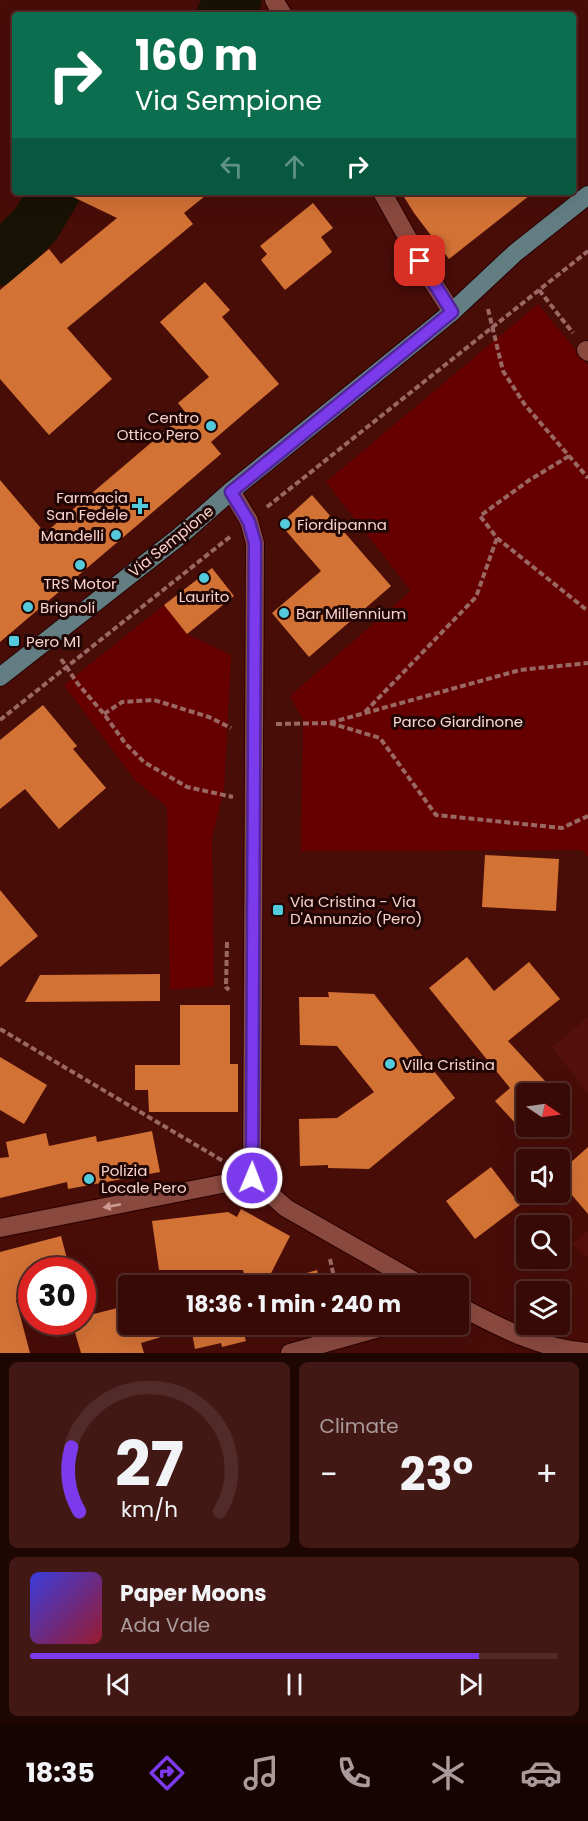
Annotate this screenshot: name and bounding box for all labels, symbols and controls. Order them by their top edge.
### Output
text: 160 m [135,26,258,85]
icon: right [36,36,114,114]
text: Via Sempione [135,82,322,119]
icon: left [215,150,248,183]
icon: ahead [278,150,311,183]
icon: right [341,150,374,183]
pin [394,235,445,286]
icon: arrive [403,244,436,277]
place label: Centro Ottico Pero [117,407,199,445]
marker: Centro Ottico Pero [204,419,218,433]
place label: Farmacia San Fedele [46,487,128,525]
marker: Farmacia San Fedele [133,499,147,513]
street label: Via Sempione [124,500,218,582]
place label: Fiordipanna [297,514,387,535]
marker: Fiordipanna [278,517,292,531]
place label: Mandelli [41,525,104,546]
marker: Mandelli [109,528,123,542]
marker: TRS Motor [73,558,87,572]
marker: Laurito [197,571,211,585]
place label: TRS Motor [43,573,117,594]
place label: Laurito [179,586,229,607]
place label: Brignoli [40,597,95,618]
marker: Brignoli [21,600,35,614]
place label: Bar Millennium [296,603,406,624]
marker: Bar Millennium [277,606,291,620]
place label: Pero M1 [26,631,81,652]
marker: Pero M1 [7,634,21,648]
park label: Parco Giardinone [393,711,523,732]
place label: Via Cristina - Via D'Annunzio (Pero) [290,891,422,929]
marker: Via Cristina - Via D'Annunzio (Pero) [271,903,285,917]
place label: Villa Cristina [402,1054,495,1075]
marker: Villa Cristina [383,1057,397,1071]
north arrow [516,1083,570,1137]
map controls [516,1083,570,1335]
position arrow [220,1146,284,1210]
button: sound [516,1149,570,1203]
place label: Polizia Locale Pero [101,1160,187,1198]
marker: Polizia Locale Pero [82,1172,96,1186]
one-way arrow [103,1201,122,1211]
button: search [516,1215,570,1269]
speed limit sign: 30 [18,1257,96,1335]
button: layers [516,1281,570,1335]
text: 18:36 · 1 min · 240 m [186,1289,401,1320]
text: Climate [320,1412,399,1440]
text: 27 [115,1420,184,1508]
text: 23° [400,1443,473,1506]
text: − [320,1451,338,1498]
text: + [535,1451,558,1498]
text: km/h [121,1494,178,1525]
text: Paper Moons [120,1578,267,1609]
text: Ada Vale [120,1611,210,1639]
icon: previous [102,1668,135,1701]
icon: pause [278,1668,311,1701]
icon: next [454,1668,487,1701]
icon: directions [146,1752,188,1794]
icon: music [240,1752,282,1794]
icon: phone [333,1752,375,1794]
icon: climate [427,1752,469,1794]
icon: car [520,1752,562,1794]
text: 18:35 [26,1754,95,1791]

